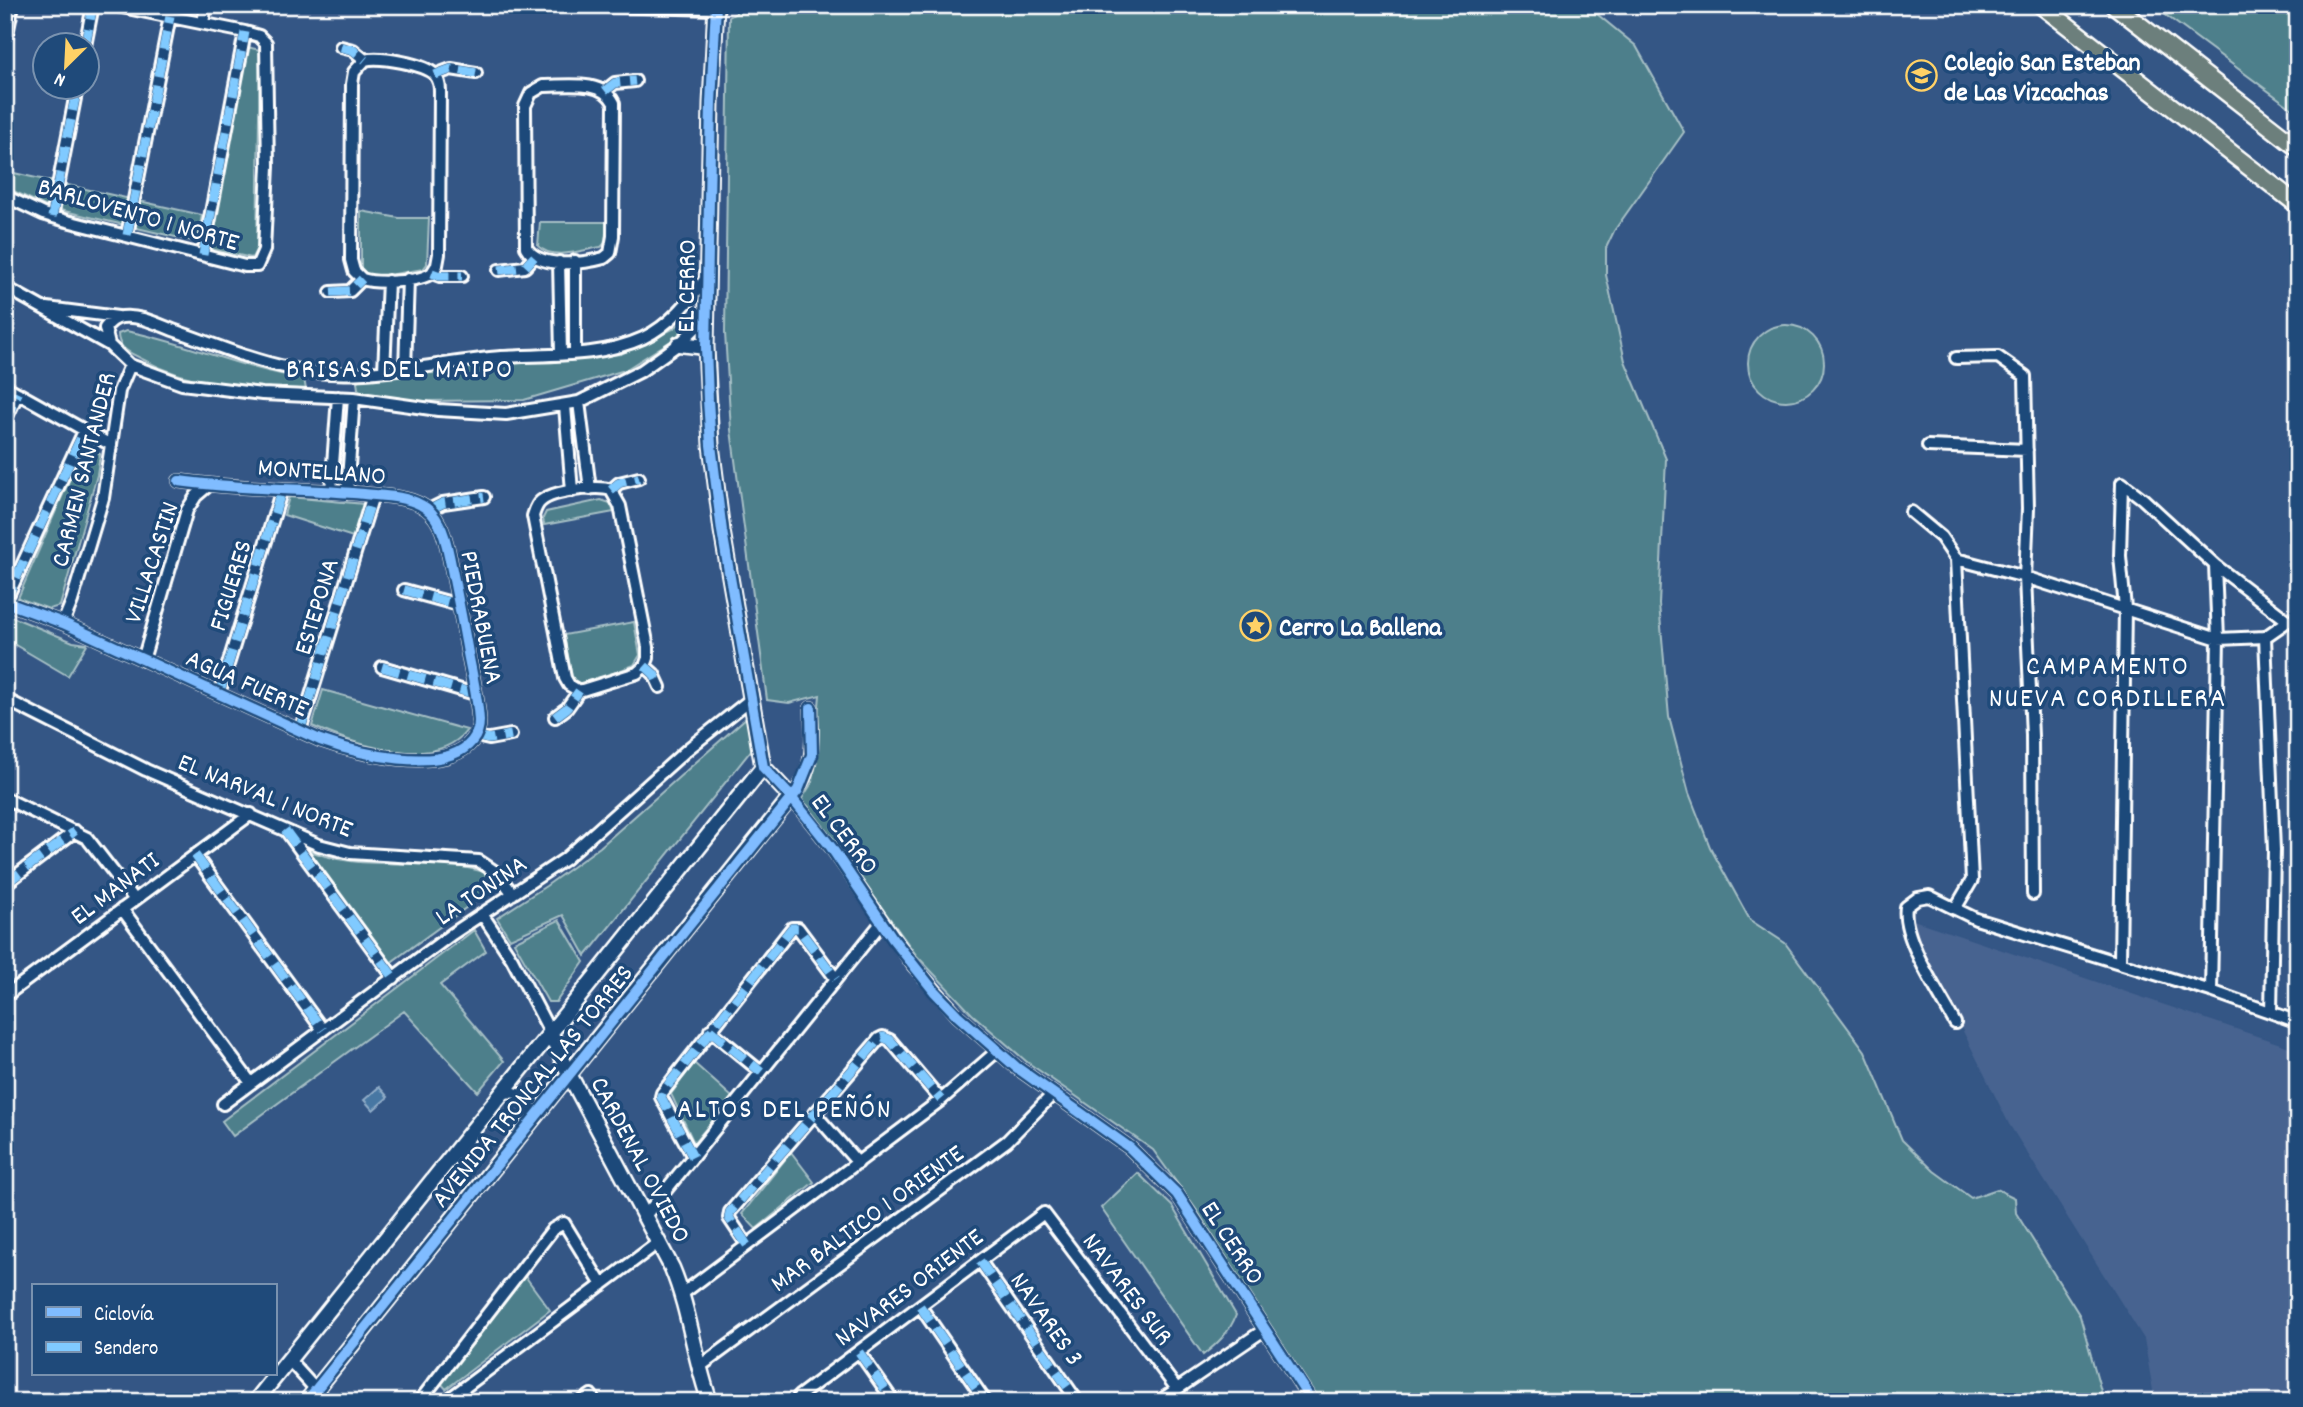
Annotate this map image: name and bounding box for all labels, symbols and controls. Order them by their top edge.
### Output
north arrow [32,32,102,102]
place label: Colegio San Esteban de Las Vizcachas [1944,46,2141,113]
school or university icon: Colegio San Esteban de Las Vizcachas [1904,59,1938,93]
text: N [51,64,70,93]
street label: BARLOVENTO 1 NORTE [33,170,243,263]
street label: EL CERRO [669,239,708,333]
district label: BRISAS DEL MAIPO [286,352,514,392]
street label: CARMEN SANTANDER [43,369,127,571]
street label: MONTELLANO [256,451,387,496]
street label: VILLACASTIN [116,498,190,629]
street label: FIGUERES [201,536,264,636]
street label: PIEDRABUENA [448,548,511,688]
street label: ESTEPONA [286,554,351,660]
place icon: Cerro La Ballena [1239,609,1273,643]
place label: Cerro La Ballena [1279,611,1442,648]
street label: AGUA FUERTE [179,642,314,729]
district label: CAMPAMENTO NUEVA CORDILLERA [1989,649,2227,721]
street label: EL NARVAL 1 NORTE [172,745,358,849]
street label: EL CERRO [800,787,886,883]
street label: EL MANATI [64,844,169,936]
street label: LA TONINA [428,847,535,936]
street label: AVENIDA TRONCAL LAS TORRES [424,958,644,1217]
street label: CARDENAL OVIEDO [579,1071,698,1251]
district label: ALTOS DEL PEÑÓN [677,1092,893,1132]
street label: MAR BALTICO 1 ORIENTE [764,1137,973,1303]
street label: EL CERRO [1190,1195,1272,1293]
street label: NAVARES ORIENTE [828,1220,993,1357]
street label: NAVARES SUR [1072,1226,1181,1354]
street label: NAVARES 3 [999,1265,1091,1375]
legend [32,1284,276,1376]
text: Ciclovía [94,1301,155,1331]
text: Sendero [94,1335,158,1365]

